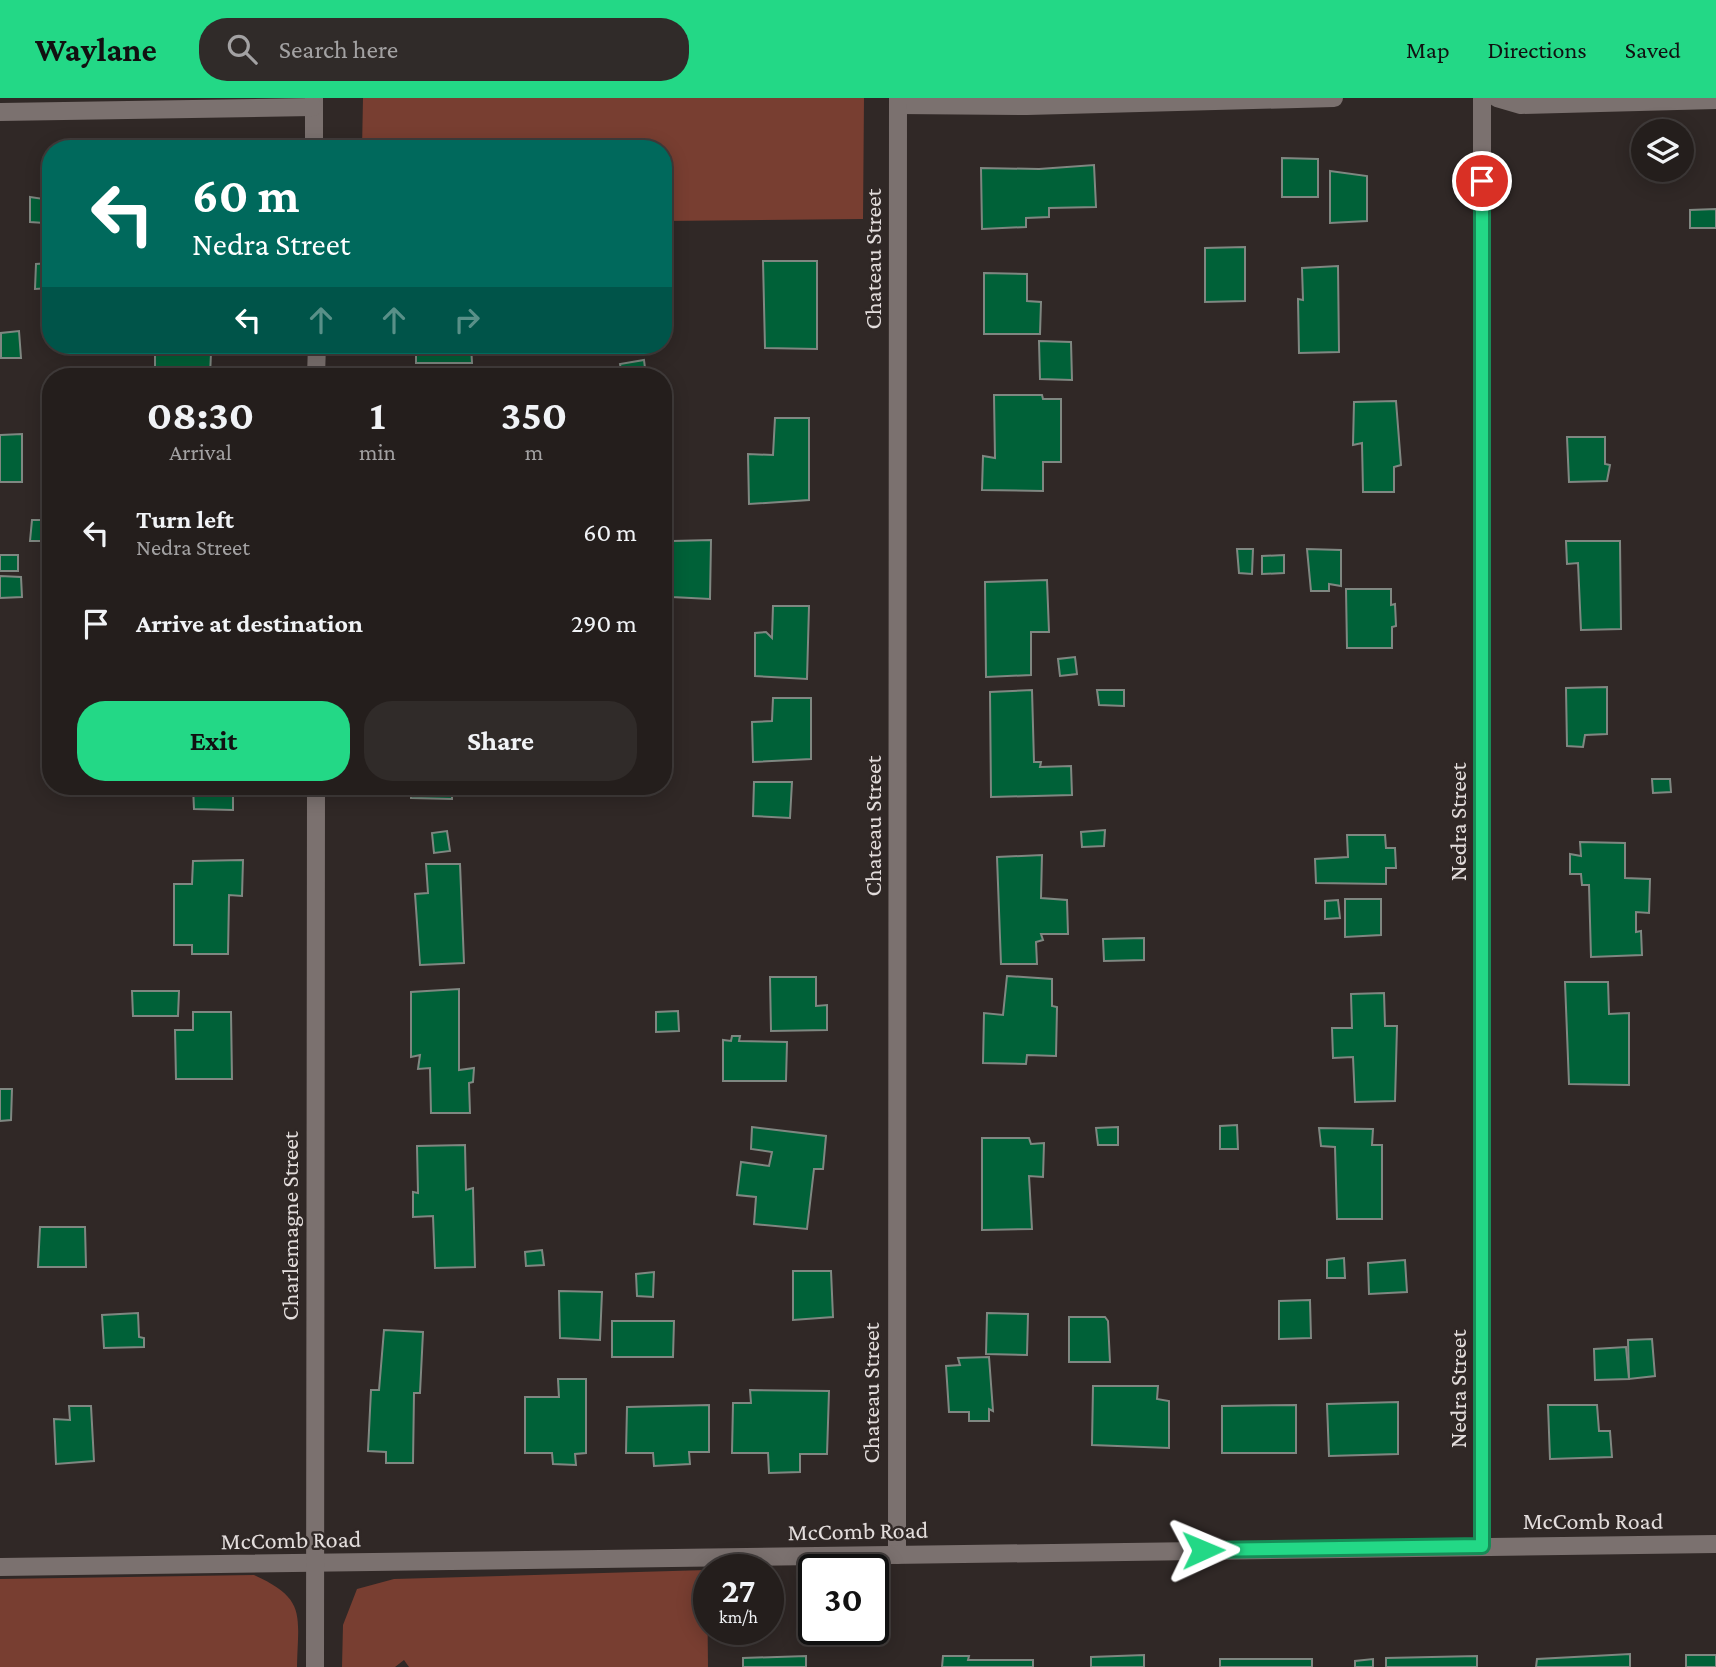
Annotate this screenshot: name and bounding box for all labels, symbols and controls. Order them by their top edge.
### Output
search box [199,18,689,81]
icon: search [223,30,261,68]
text: Waylane [35,31,157,68]
text: Search here [279,35,398,64]
text: Map [1406,36,1450,63]
text: Directions [1488,36,1587,63]
text: Saved [1625,36,1681,63]
map controls [1631,119,1694,182]
button: layers [1631,119,1694,182]
pin [1452,151,1512,211]
icon: arrive [1463,162,1501,200]
icon: left [77,168,168,259]
text: 60 m [192,168,299,223]
street label: Chateau Street [859,187,886,330]
text: Nedra Street [192,226,350,262]
icon: left [229,301,267,339]
icon: ahead [302,301,340,339]
icon: ahead [375,301,413,339]
icon: right [448,301,486,339]
text: 08:30 [147,391,254,438]
text: 1 [370,391,385,438]
text: 350 [501,391,567,438]
text: Arrival [169,439,232,465]
text: min [359,439,396,465]
text: m [525,439,543,465]
text: Turn left [136,505,234,534]
icon: left [77,514,115,552]
text: 60 m [583,518,637,547]
text: Nedra Street [136,534,250,560]
icon: arrive [77,605,115,643]
text: Arrive at destination [136,609,363,638]
text: 290 m [571,609,637,638]
button: Exit [77,701,350,781]
button: Share [364,701,637,781]
street label: Chateau Street [859,754,886,897]
street label: Nedra Street [1444,762,1471,881]
street label: Charlemagne Street [276,1130,303,1321]
street label: Chateau Street [857,1321,884,1464]
street label: Nedra Street [1444,1329,1471,1448]
street label: McComb Road [1523,1507,1664,1534]
position arrow [1166,1513,1240,1587]
street label: McComb Road [787,1516,929,1545]
street label: McComb Road [220,1525,362,1554]
speed limit sign: 30 [798,1554,889,1645]
text: 27 [722,1571,755,1610]
text: km/h [719,1607,758,1627]

